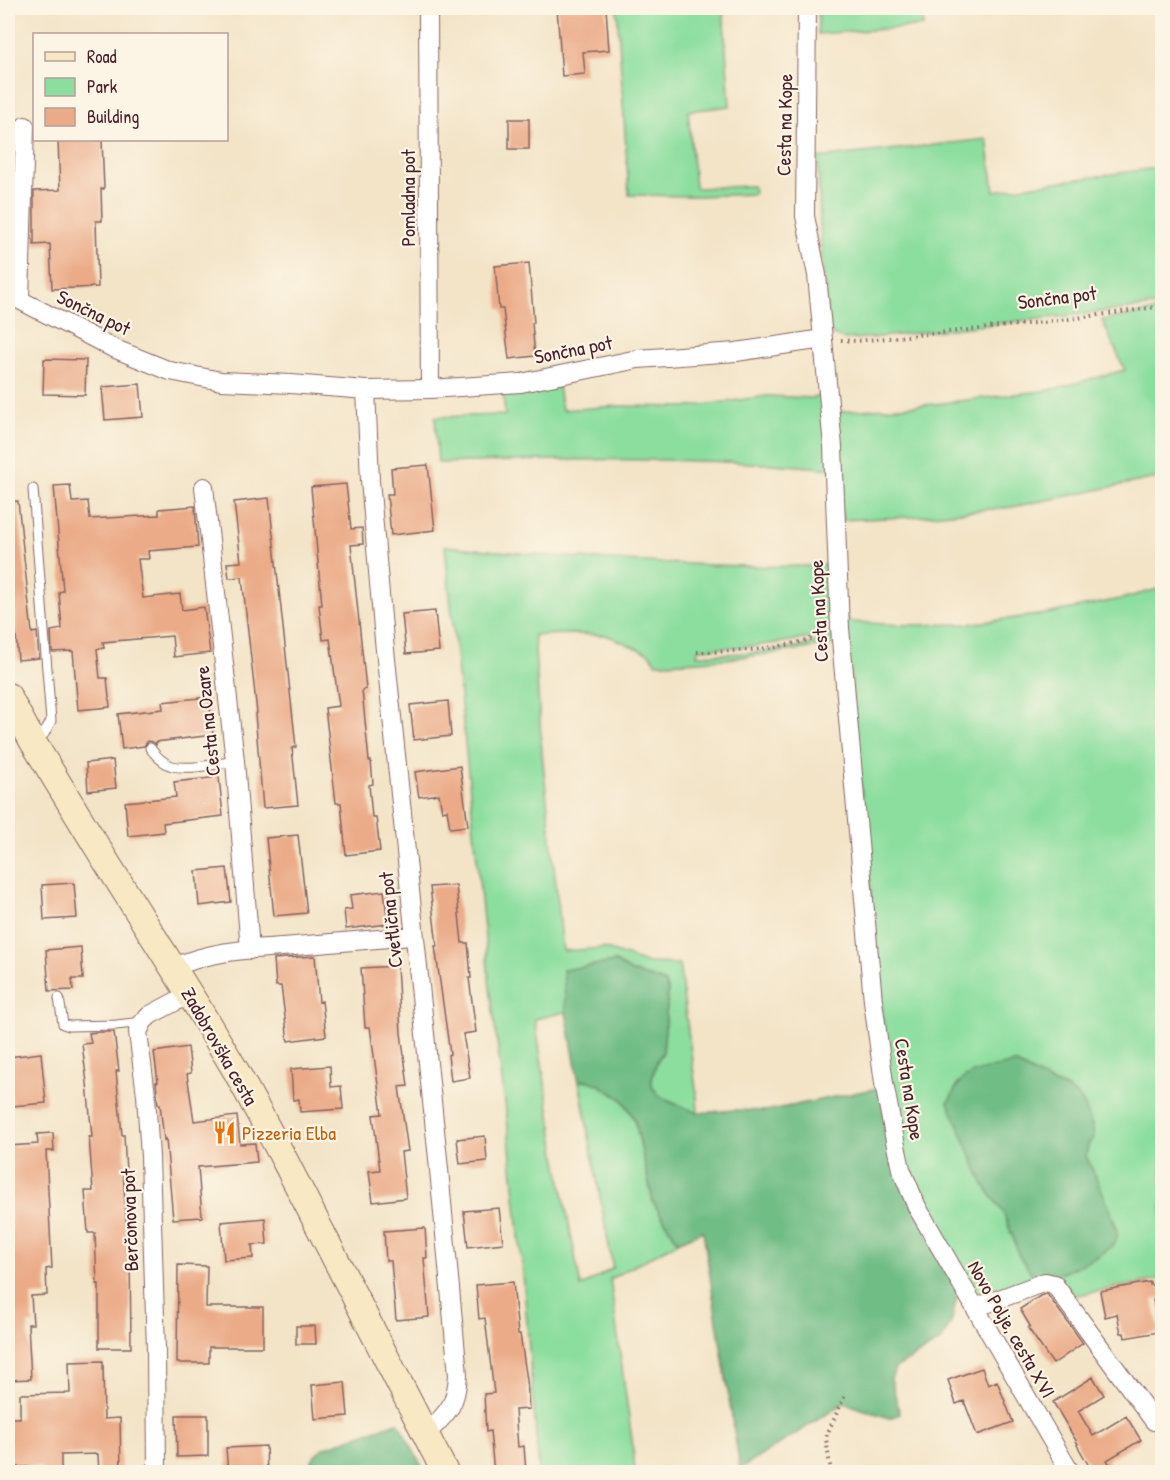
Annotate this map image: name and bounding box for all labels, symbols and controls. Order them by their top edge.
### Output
legend [33,33,228,141]
text: Road [87,44,117,69]
text: Park [87,74,118,99]
street label: Cesta na Kope [770,74,798,176]
text: Building [87,104,139,129]
street label: Pomladna pot [394,148,421,247]
street label: Sončna pot [1016,279,1099,315]
street label: Sončna pot [53,283,136,342]
street label: Sončna pot [532,328,615,370]
street label: Cesta na Kope [802,559,834,663]
street label: Cesta na Ozare [188,665,226,777]
street label: Cvetlična pot [371,870,408,969]
street label: Zadobrovška cesta [175,982,265,1110]
street label: Cesta na Kope [889,1036,931,1142]
restaurant icon: Pizzeria Elba [211,1119,237,1145]
place label: Pizzeria Elba [242,1119,336,1146]
street label: Berčonova pot [114,1167,144,1272]
street label: Novo Polje, cesta XVI [962,1255,1062,1403]

